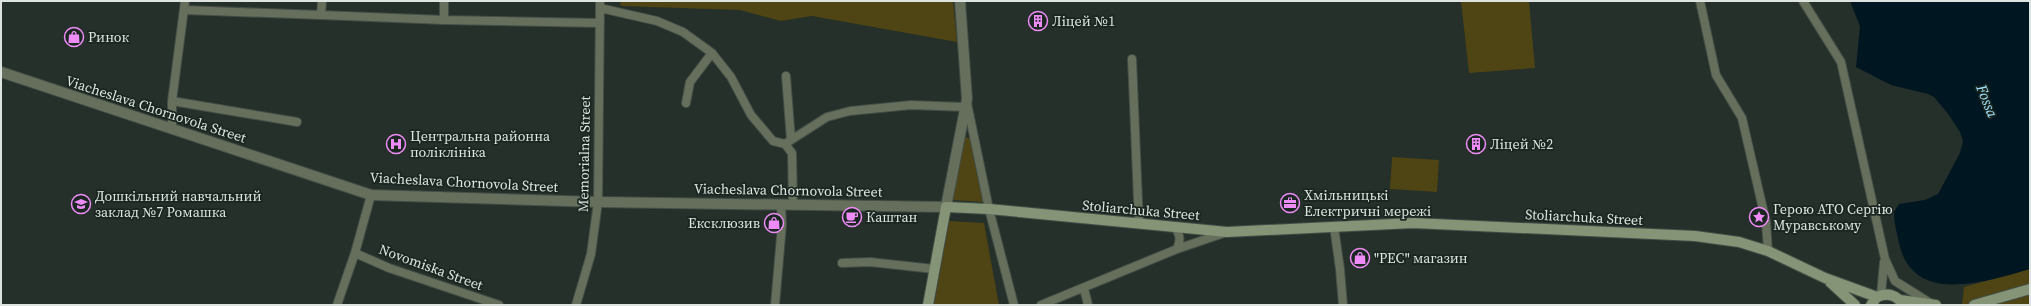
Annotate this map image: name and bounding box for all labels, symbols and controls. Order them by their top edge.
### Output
building icon: Ліцей №1 [1027,10,1049,32]
place label: Ліцей №1 [1052,11,1115,31]
shop icon: Ринок [63,26,85,48]
place label: Ринок [88,27,130,47]
street label: Viacheslava Chornovola Street [63,70,249,148]
water label: Fossa [1971,80,2004,121]
street label: Memorialna Street [573,95,595,212]
place label: Центральна районна поліклініка [410,126,551,162]
hospital icon: Центральна районна поліклініка [385,133,407,155]
building icon: Ліцей №2 [1465,133,1487,155]
place label: Ліцей №2 [1490,134,1553,154]
street label: Viacheslava Chornovola Street [369,167,559,197]
street label: Viacheslava Chornovola Street [694,178,883,202]
place label: Хмільницькі Електричні мережі [1304,185,1431,221]
place label: Дошкільний навчальний заклад №7 Ромашка [95,186,262,222]
office icon: Хмільницькі Електричні мережі [1279,192,1301,214]
school or university icon: Дошкільний навчальний заклад №7 Ромашка [70,193,92,215]
street label: Stoliarchuka Street [1081,195,1201,225]
place label: Герою АТО Сергію Муравському [1773,199,1893,235]
street label: Stoliarchuka Street [1525,204,1644,230]
cafe icon: Каштан [841,206,863,228]
place icon: Герою АТО Сергію Муравському [1748,206,1770,228]
place label: Каштан [866,207,917,227]
shop icon: Ексклюзив [763,212,785,234]
place label: Ексклюзив [688,213,760,233]
street label: Novomiska Street [376,239,486,295]
shop icon: "РЕС" магазин [1349,247,1371,269]
place label: "РЕС" магазин [1374,248,1468,268]

